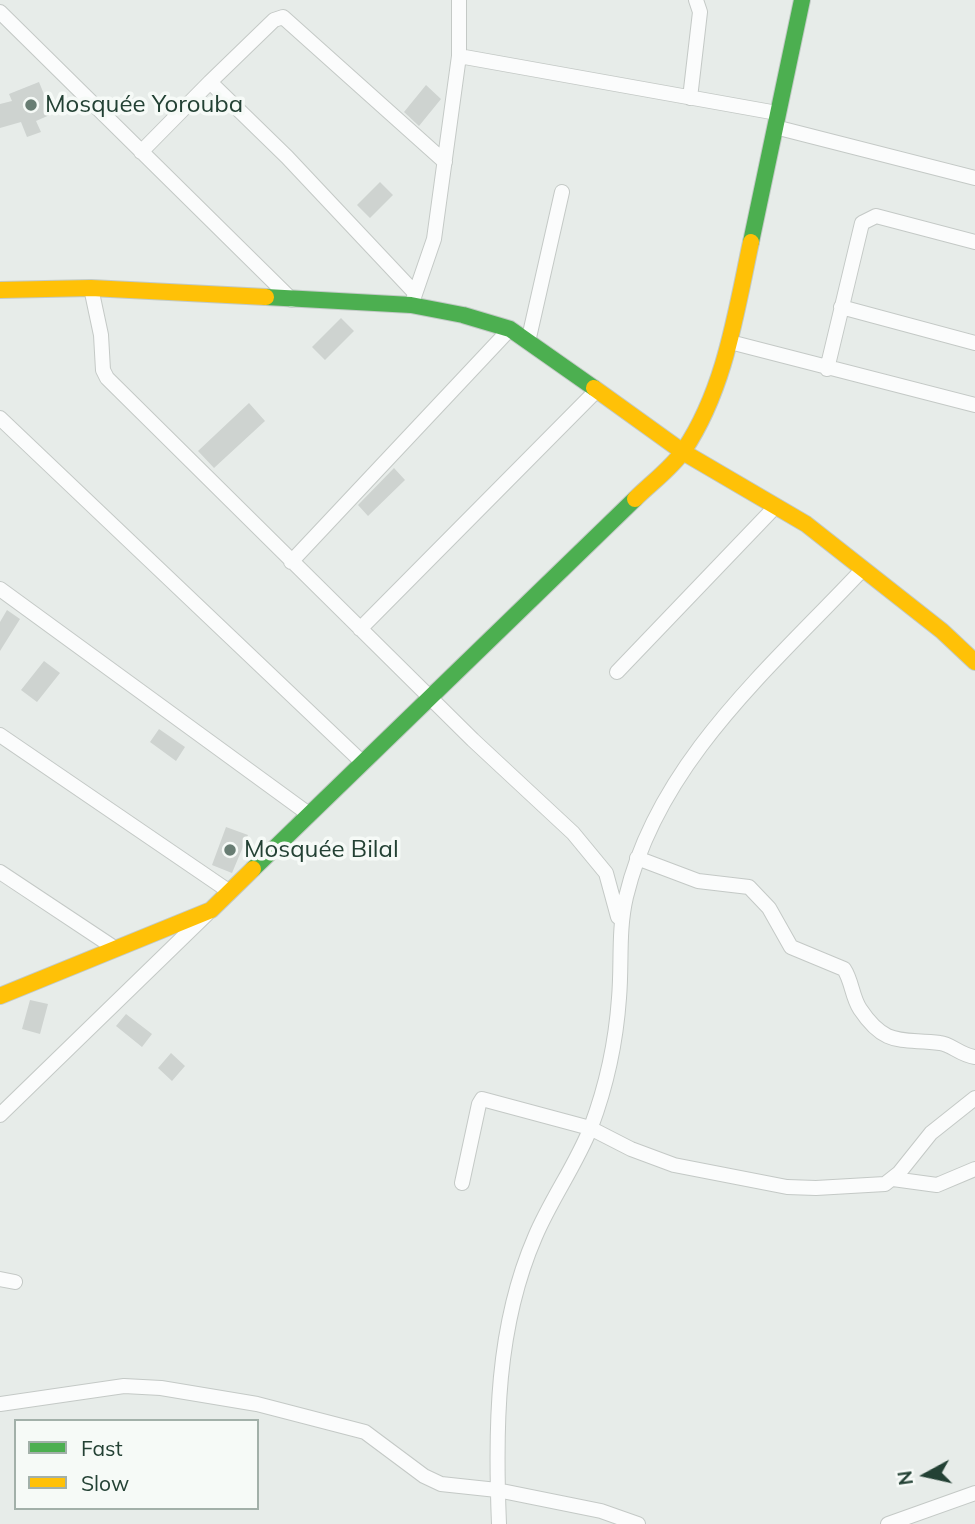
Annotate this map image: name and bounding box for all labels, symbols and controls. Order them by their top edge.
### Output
place label: Mosquée Yorouba [45,91,243,119]
marker: Mosquée Yorouba [23,97,39,113]
place label: Mosquée Bilal [244,836,399,864]
marker: Mosquée Bilal [222,842,238,858]
legend [14,1419,259,1510]
text: Fast [81,1435,123,1461]
north arrow [891,1440,961,1510]
text: N [892,1469,918,1487]
text: Slow [81,1470,129,1496]

